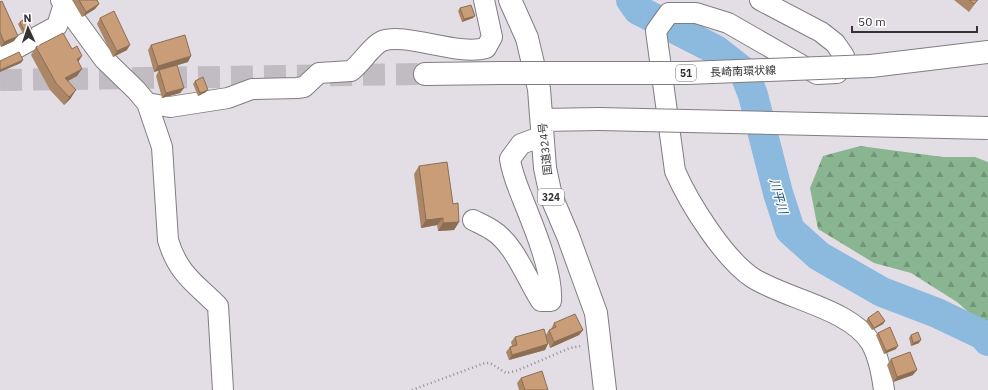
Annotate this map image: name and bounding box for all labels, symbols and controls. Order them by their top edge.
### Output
north arrow [8,8,48,48]
scale bar [852,8,977,34]
text: N [23,11,32,25]
text: 50 m [858,14,886,29]
street label: 長崎南環状線 [710,63,776,79]
road number: 51 [676,65,696,81]
street label: 国道324号 [535,122,555,176]
water label: 川平川 [767,177,792,217]
road number: 324 [538,189,564,205]

